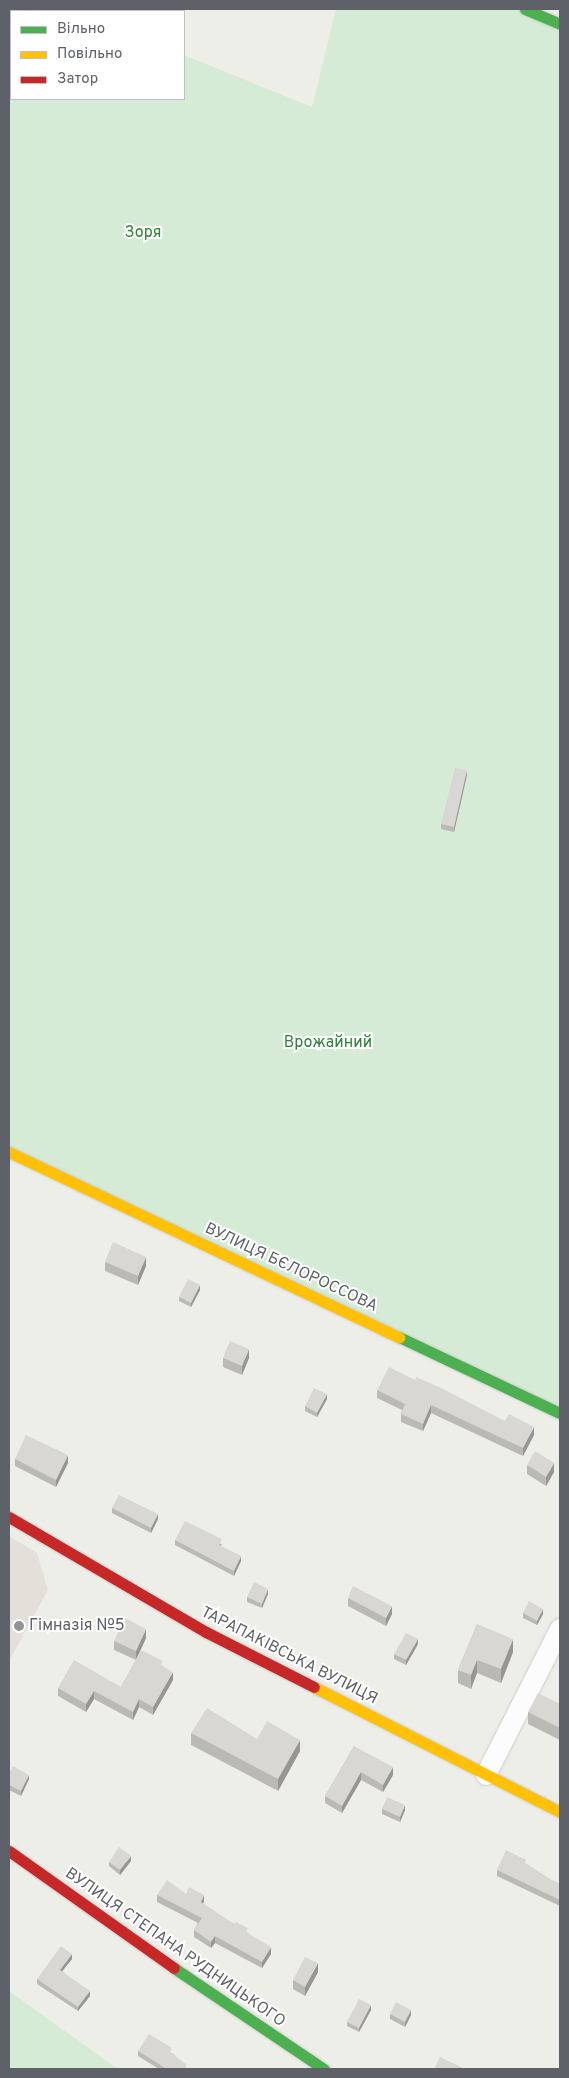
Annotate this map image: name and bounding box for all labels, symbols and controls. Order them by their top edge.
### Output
legend [10,10,185,100]
text: Вільно [57,20,105,39]
text: Повільно [57,45,122,64]
text: Затор [57,70,98,89]
park label: Зоря [125,223,161,243]
park label: Врожайний [284,1033,372,1053]
street label: ВУЛИЦЯ БЄЛОРОССОВА [202,1219,380,1317]
street label: ТАРАПАКІВСЬКА ВУЛИЦЯ [197,1603,381,1709]
place label: Гімназія №5 [29,1616,125,1636]
marker: Гімназія №5 [13,1620,25,1632]
street label: ВУЛИЦЯ СТЕПАНА РУДНИЦЬКОГО [61,1864,289,2032]

